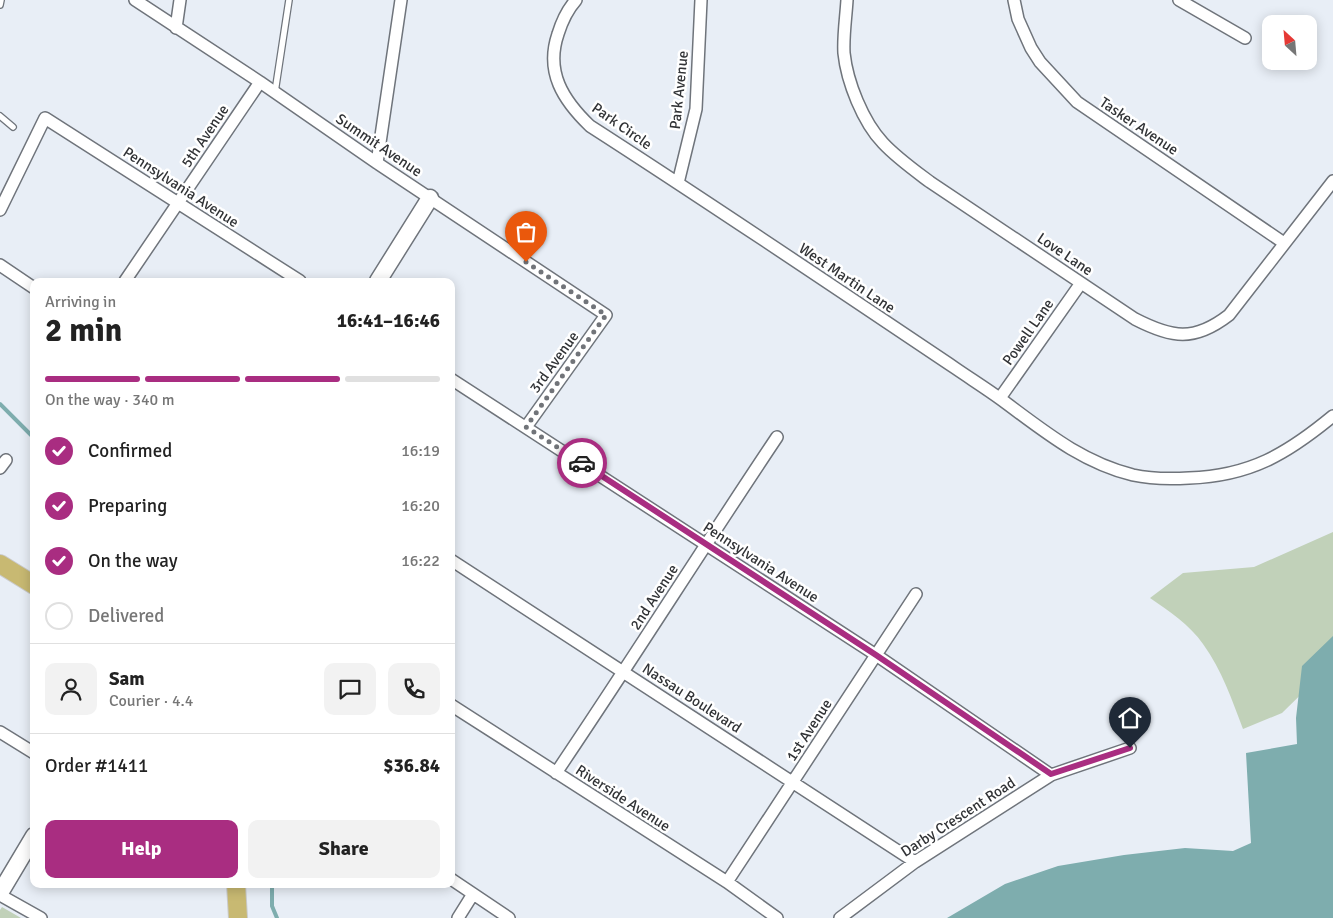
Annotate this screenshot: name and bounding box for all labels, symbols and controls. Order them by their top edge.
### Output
north arrow [1262,15,1318,70]
map controls [1262,15,1317,70]
street label: Park Avenue [666,50,692,130]
street label: Tasker Avenue [1096,93,1182,159]
street label: Park Circle [588,99,656,153]
street label: 5th Avenue [177,101,233,171]
street label: Summit Avenue [333,110,425,180]
street label: Pennsylvania Avenue [120,143,242,231]
pin [505,211,547,262]
icon: bag [512,218,540,246]
street label: Love Lane [1034,229,1096,279]
street label: West Martin Lane [795,239,899,317]
text: Arriving in [45,292,116,312]
street label: Powell Lane [999,295,1057,369]
text: 16:41–16:46 [337,309,440,333]
text: 2 min [45,311,122,350]
street label: 3rd Avenue [526,328,582,396]
text: On the way · 340 m [45,390,175,410]
icon: check [45,437,73,465]
courier [557,438,607,488]
text: Confirmed [88,439,172,463]
text: 16:19 [401,441,440,461]
icon: car [568,449,596,477]
icon: check [45,492,73,520]
text: Preparing [88,494,167,518]
text: 16:20 [401,496,440,516]
street label: Pennsylvania Avenue [700,518,822,606]
icon: check [45,547,73,575]
text: On the way [88,549,178,573]
text: 16:22 [401,551,440,571]
street label: 2nd Avenue [626,561,682,633]
text: Delivered [88,604,164,628]
street label: Nassau Boulevard [639,659,745,737]
button: person [45,663,97,715]
button: chat [324,663,376,715]
button: phone [388,663,440,715]
text: Sam [109,667,145,691]
text: Courier · 4.4 [109,691,193,711]
street label: 1st Avenue [782,696,836,764]
pin [1109,697,1151,748]
icon: home [1116,704,1144,732]
text: Order #1411 [45,754,148,778]
text: $36.84 [383,754,440,778]
street label: Riverside Avenue [572,761,674,835]
street label: Darby Crescent Road [897,773,1019,861]
button: Help [45,820,238,878]
button: Share [248,820,440,878]

